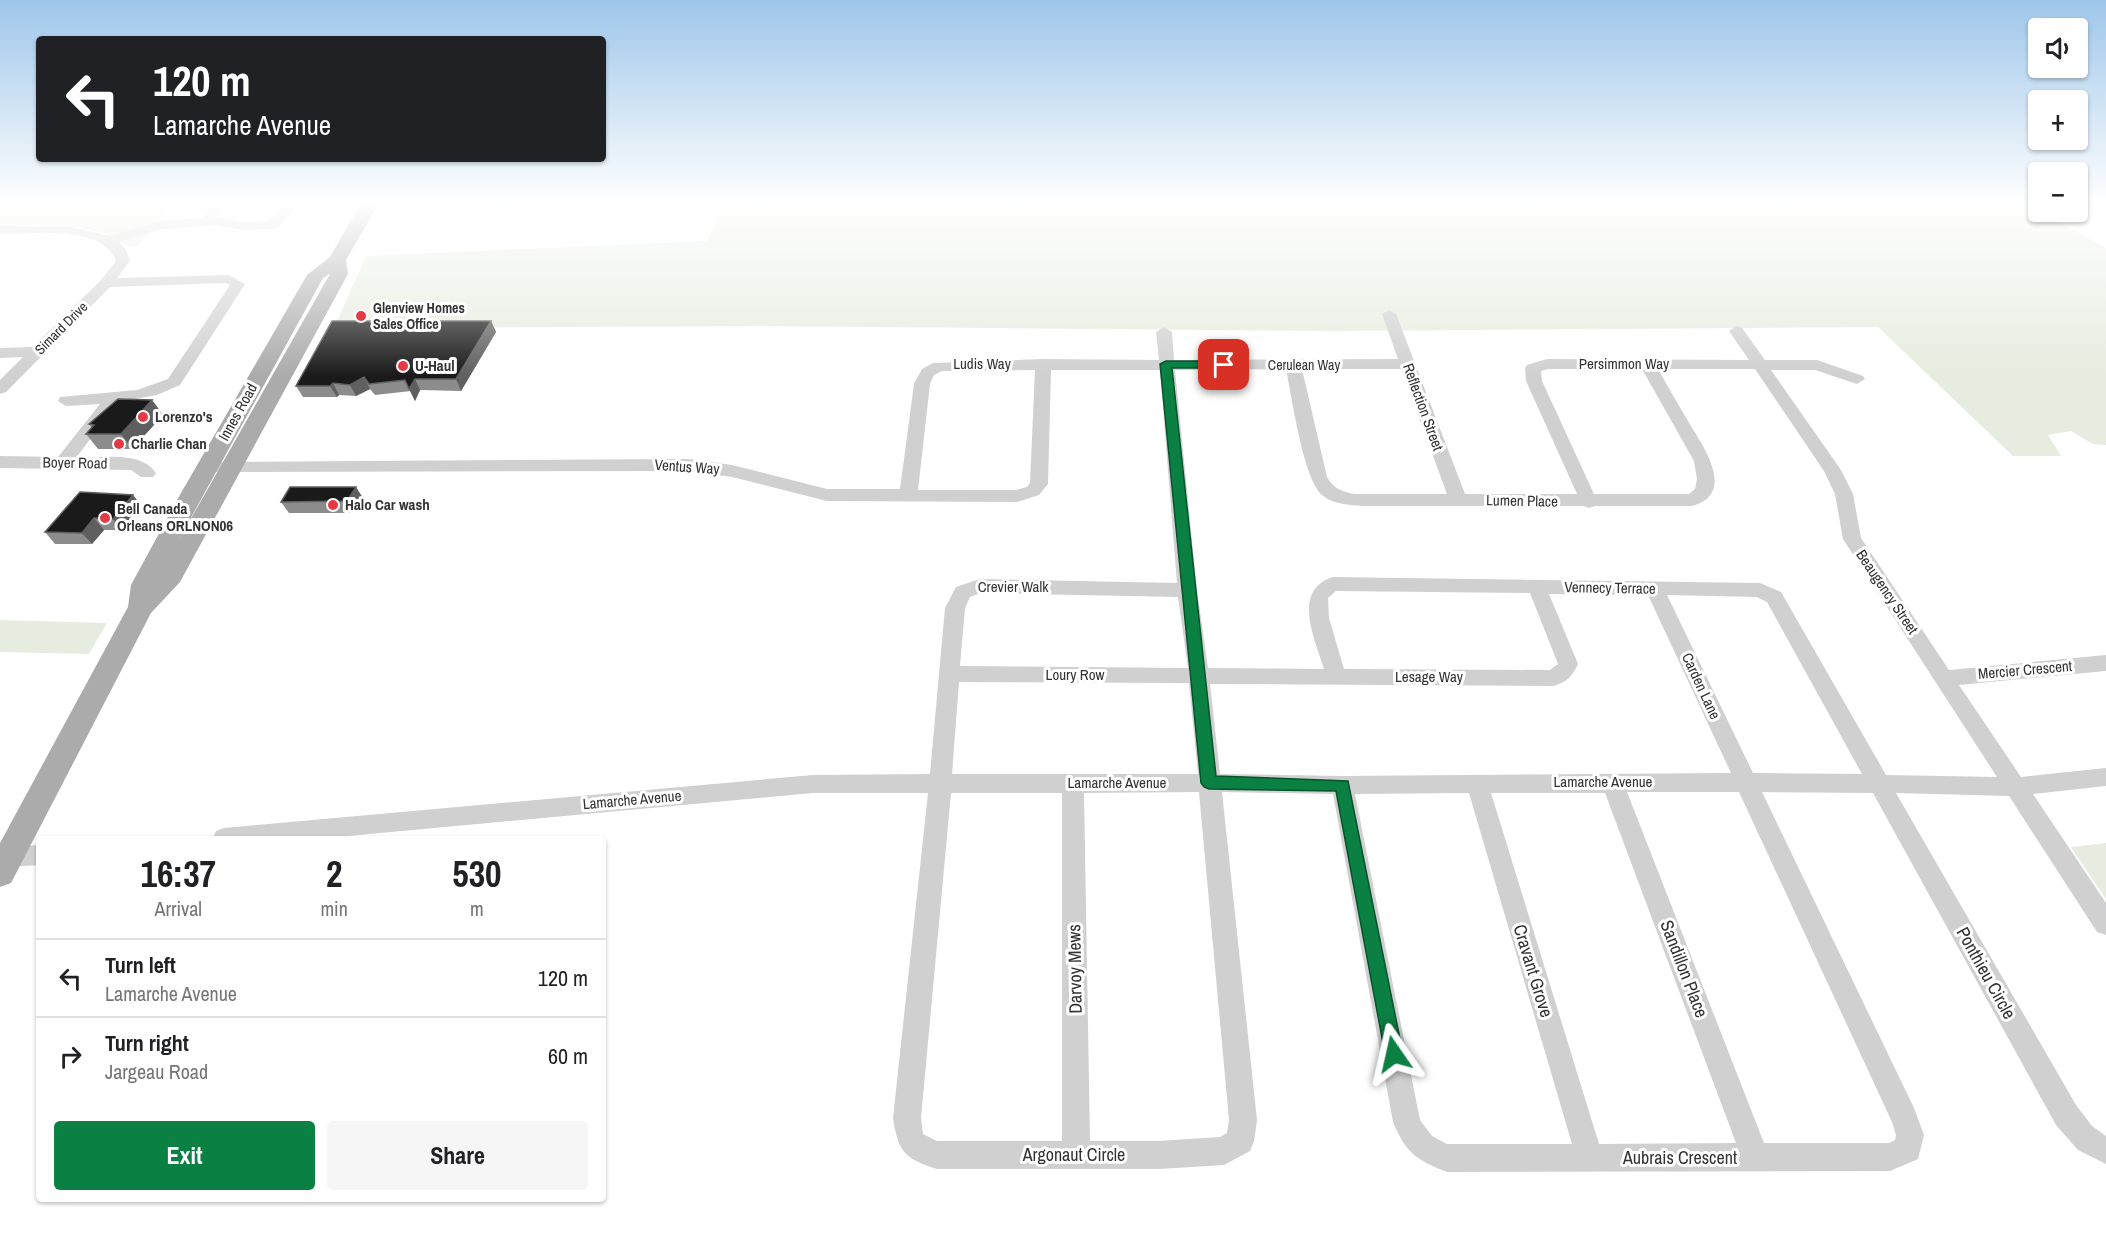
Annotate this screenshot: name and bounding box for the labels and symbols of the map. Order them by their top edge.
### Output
street label: Simard Drive [31,298,91,358]
place label: Glenview Homes Sales Office [373,299,465,333]
marker: Glenview Homes Sales Office [354,309,368,323]
pin [1198,339,1249,390]
street label: Ludis Way [953,353,1012,374]
street label: Persimmon Way [1579,353,1670,374]
place label: U-Haul [415,355,455,376]
street label: Cerulean Way [1268,356,1340,374]
marker: U-Haul [396,359,410,373]
street label: Reflection Street [1398,360,1449,454]
street label: Innes Road [213,379,262,444]
place label: Lorenzo's [155,406,213,427]
marker: Lorenzo's [136,410,150,424]
place label: Charlie Chan [131,433,207,454]
marker: Charlie Chan [112,437,126,451]
street label: Boyer Road [42,451,108,474]
street label: Ventus Way [654,454,721,479]
street label: Lumen Place [1486,489,1558,512]
place label: Halo Car wash [345,494,430,515]
place label: Bell Canada Orleans ORLNON06 [117,498,233,536]
marker: Halo Car wash [326,498,340,512]
marker: Bell Canada Orleans ORLNON06 [98,511,112,525]
street label: Beaugency Street [1851,545,1924,639]
street label: Crevier Walk [978,576,1049,597]
street label: Vennecy Terrace [1564,576,1656,599]
street label: Carden Lane [1677,649,1726,723]
street label: Mercier Crescent [1977,655,2073,684]
street label: Loury Row [1046,664,1105,685]
street label: Lesage Way [1395,666,1464,687]
street label: Lamarche Avenue [1554,771,1653,792]
street label: Lamarche Avenue [1068,772,1167,793]
street label: Lamarche Avenue [582,785,682,814]
street label: Sandillon Place [1654,916,1715,1021]
street label: Cravant Grove [1507,921,1559,1020]
street label: Ponthieu Circle [1951,922,2022,1023]
street label: Darvoy Mews [1061,924,1088,1014]
position arrow [1362,1022,1426,1086]
street label: Argonaut Circle [1022,1142,1125,1167]
street label: Aubrais Crescent [1622,1145,1737,1170]

